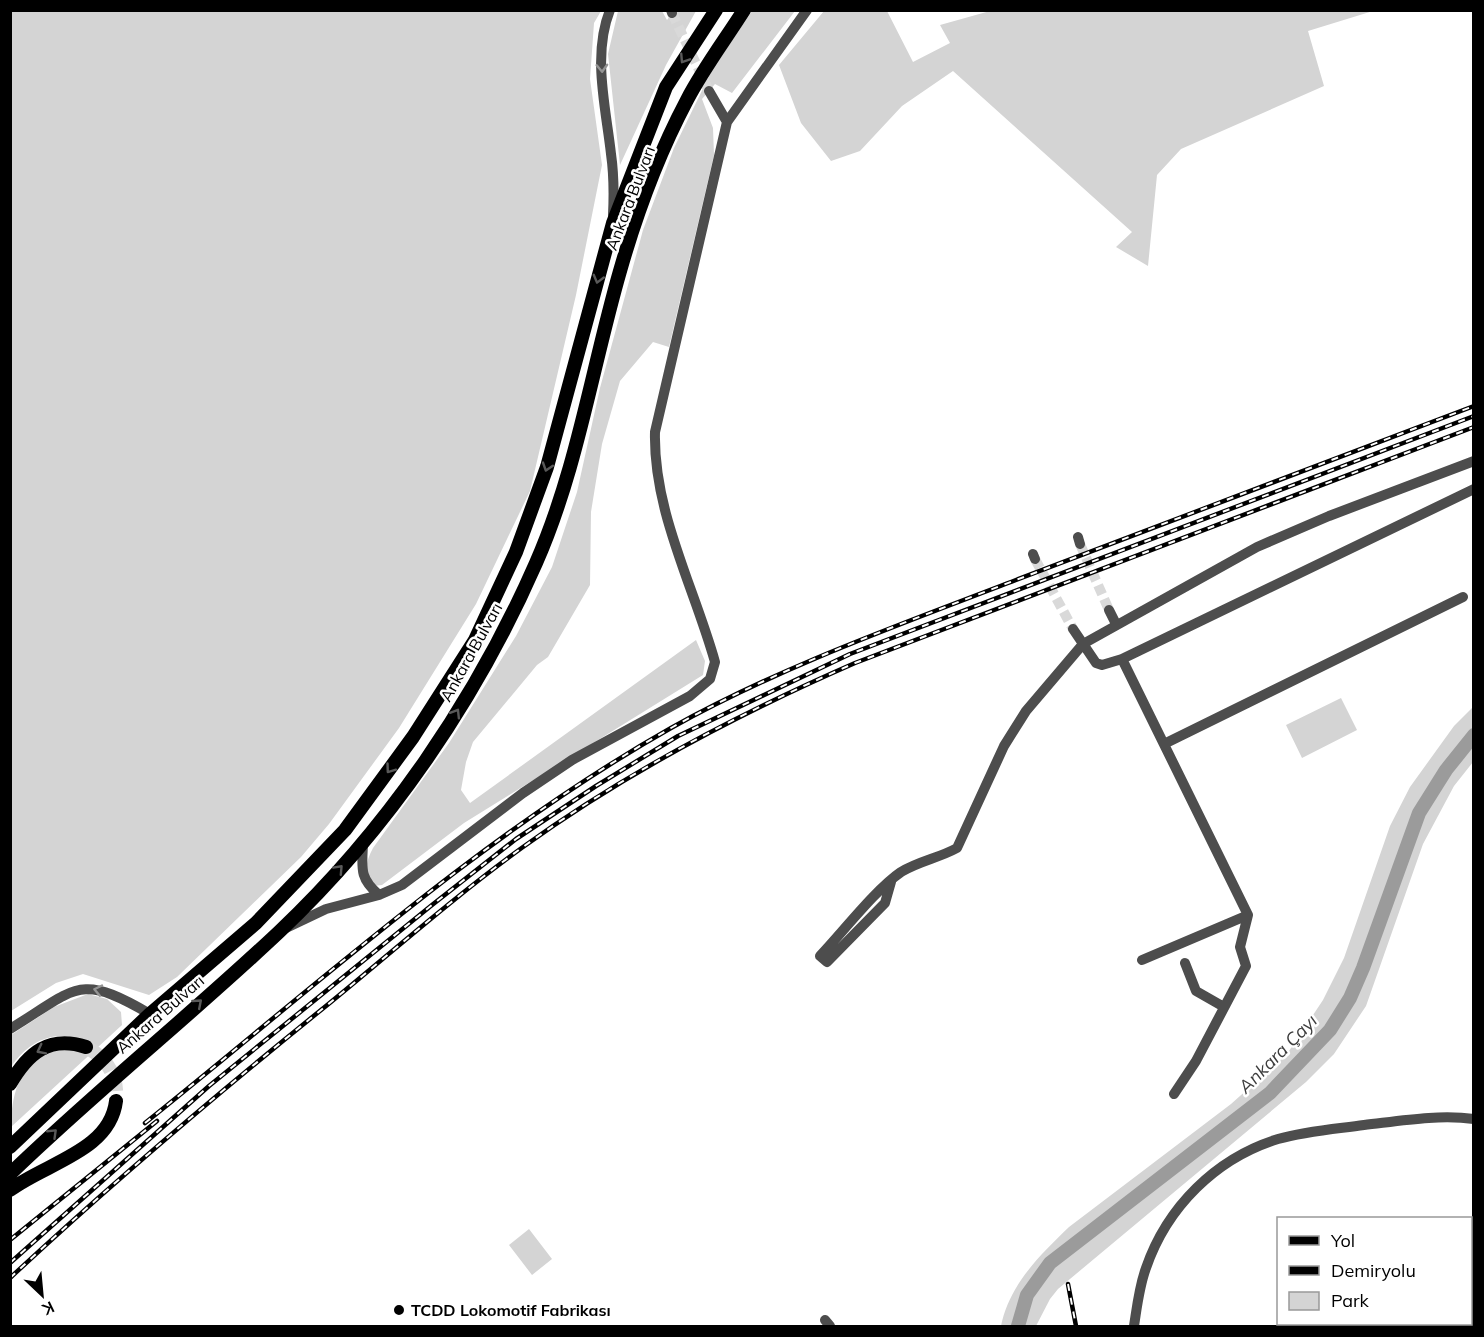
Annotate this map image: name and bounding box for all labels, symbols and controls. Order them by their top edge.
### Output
one-way arrow [680,53,691,64]
one-way arrow [595,63,608,72]
street label: Ankara Bulvarı [601,143,659,253]
one-way arrow [593,273,605,284]
one-way arrow [541,461,554,472]
street label: Ankara Bulvarı [436,599,506,705]
one-way arrow [448,709,460,719]
one-way arrow [386,762,397,773]
one-way arrow [332,865,343,875]
street label: Ankara Bulvarı [112,970,208,1058]
one-way arrow [93,984,103,997]
one-way arrow [191,999,202,1010]
water label: Ankara Çayı [1233,1009,1322,1099]
one-way arrow [37,1043,48,1055]
one-way arrow [46,1129,56,1140]
legend [1277,1217,1472,1325]
text: Yol [1330,1229,1355,1252]
text: Demiryolu [1331,1259,1416,1282]
north arrow [12,1265,72,1325]
text: Park [1331,1289,1370,1312]
text: K [38,1297,58,1320]
place label: TCDD Lokomotif Fabrikası [411,1300,611,1320]
marker: TCDD Lokomotif Fabrikası [392,1303,406,1317]

